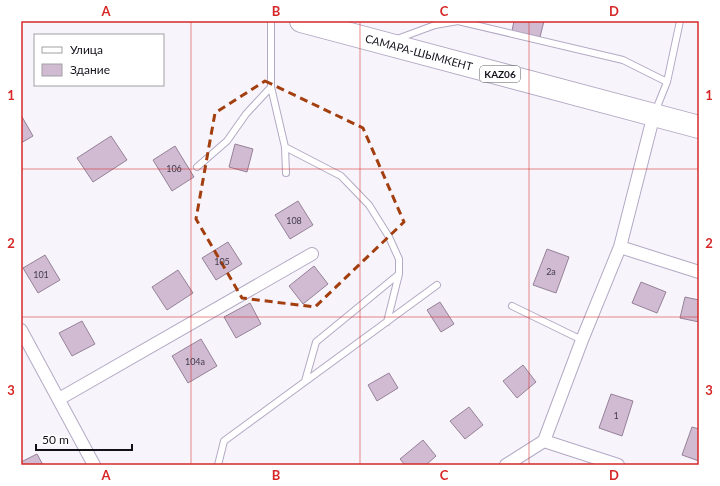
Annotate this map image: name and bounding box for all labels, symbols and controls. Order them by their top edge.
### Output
text: A [100,3,111,19]
text: B [272,3,281,19]
text: C [440,3,449,19]
text: D [609,3,619,19]
street label: САМАРА-ШЫМКЕНТ [364,31,475,73]
legend [34,34,164,86]
text: Улица [70,42,103,57]
text: Здание [70,62,110,77]
road number: KАZ06 [480,66,520,82]
text: 1 [7,87,15,103]
text: 1 [705,87,713,103]
house number: 106 [166,163,182,174]
house number: 108 [286,215,302,226]
text: 2 [7,235,15,251]
text: 2 [705,235,713,251]
house number: 105 [214,256,230,267]
house number: 2а [546,266,556,277]
house number: 101 [33,269,49,280]
house number: 104а [185,356,205,367]
text: 3 [7,382,15,398]
text: 3 [705,382,713,398]
house number: 1 [613,410,619,421]
scale bar [36,426,132,452]
text: 50 m [42,432,69,447]
text: A [100,467,111,483]
text: B [272,467,281,483]
text: C [440,467,449,483]
text: D [609,467,619,483]

